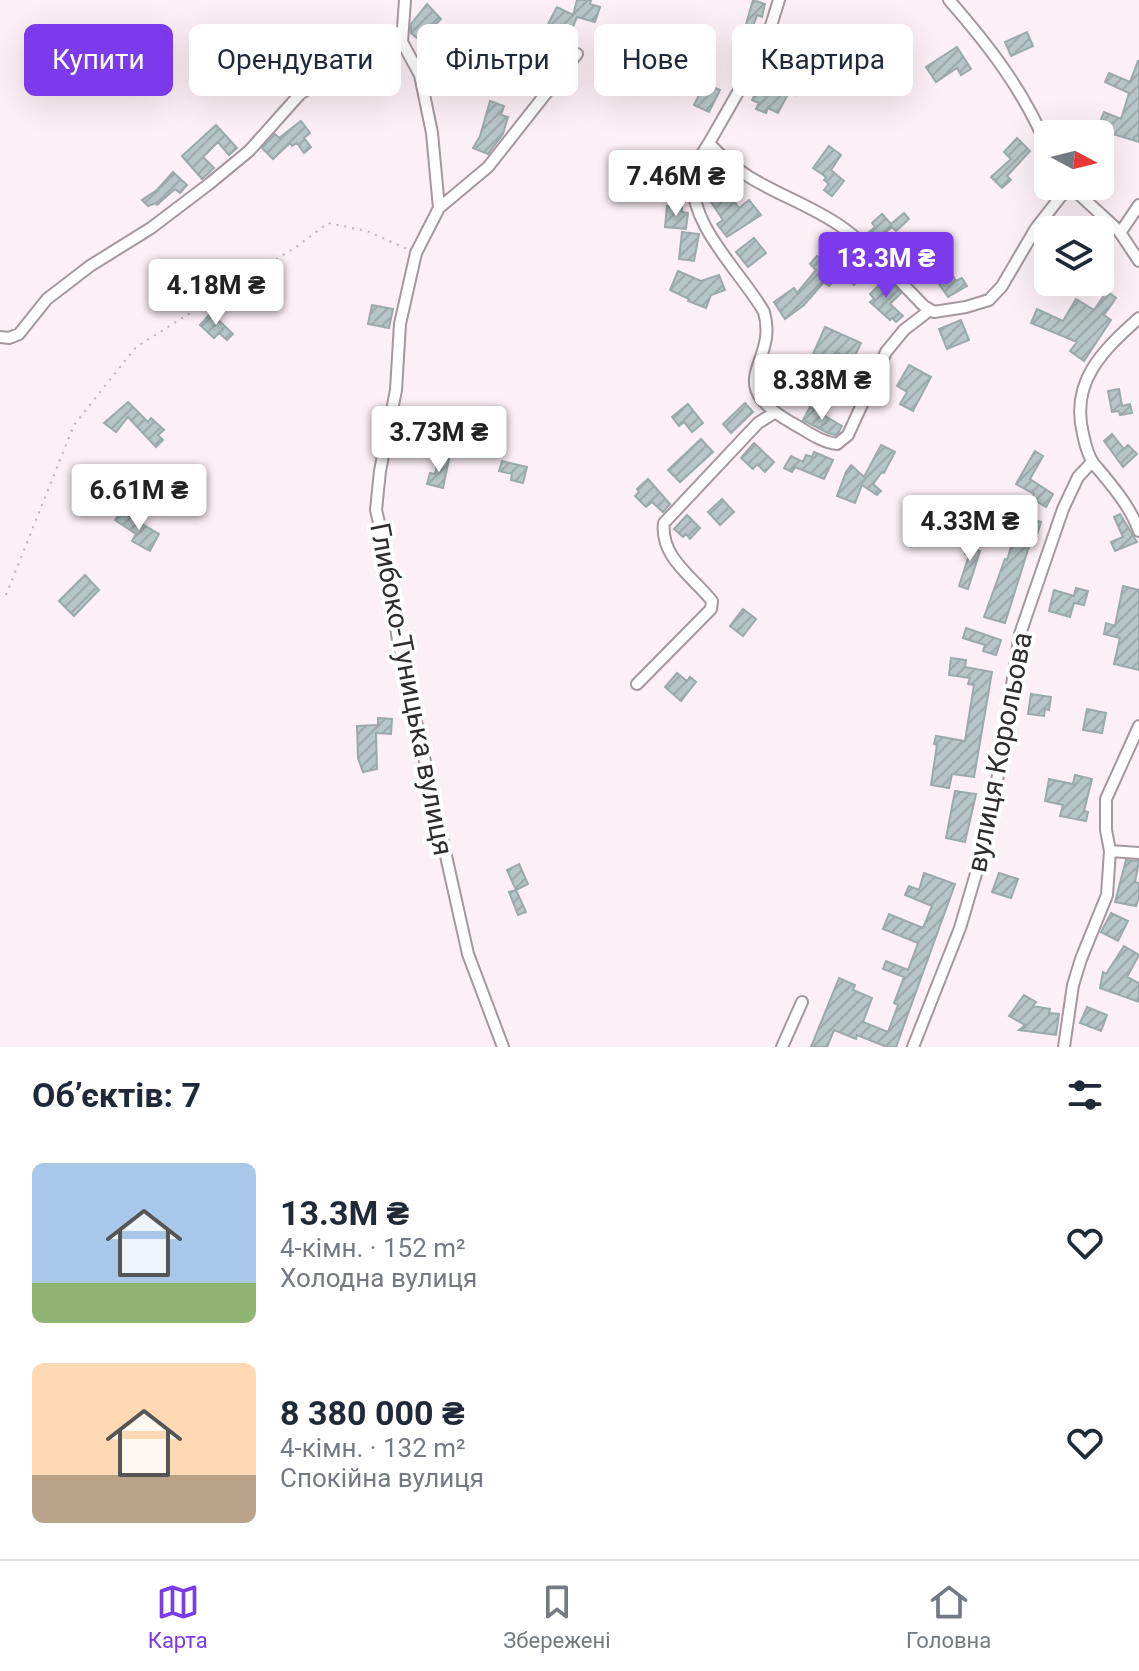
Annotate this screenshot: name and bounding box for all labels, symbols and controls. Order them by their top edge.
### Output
chip: Купити [24,24,173,96]
chip: Орендувати [189,24,401,96]
chip: Фільтри [417,24,578,96]
chip: Нове [594,24,716,96]
chip: Квартира [732,24,913,96]
north arrow [1034,120,1114,200]
map controls [1034,120,1114,296]
pin: 7.46M ₴ [602,150,750,218]
text: 7.46M ₴ [627,161,725,191]
button: layers [1034,216,1114,296]
pin: 13.3M ₴ [812,232,960,300]
text: 13.3M ₴ [837,243,935,273]
pin: 4.18M ₴ [142,259,290,327]
text: 4.18M ₴ [167,270,265,300]
pin: 8.38M ₴ [748,354,896,422]
text: 8.38M ₴ [773,365,871,395]
pin: 3.73M ₴ [365,406,513,474]
text: 3.73M ₴ [390,417,488,447]
pin: 6.61M ₴ [65,464,213,532]
text: 6.61M ₴ [90,475,188,505]
pin: 4.33M ₴ [896,495,1044,563]
text: 4.33M ₴ [921,506,1019,536]
street label: Глибоко-Туницька вулиця [363,520,460,858]
street label: вулиця Корольова [960,629,1039,875]
icon: filters [1063,1073,1107,1117]
text: Об’єктів: 7 [32,1075,201,1115]
text: 13.3M ₴ [280,1193,409,1233]
icon: home [96,1195,192,1291]
icon: heart [1063,1221,1107,1265]
text: 4-кімн. · 152 m² [280,1233,466,1263]
text: Холодна вулиця [280,1263,477,1293]
text: 8 380 000 ₴ [280,1393,465,1433]
icon: home [96,1395,192,1491]
icon: heart [1063,1421,1107,1465]
text: 4-кімн. · 132 m² [280,1433,466,1463]
text: Спокійна вулиця [280,1463,484,1493]
tab: Карта [148,1580,208,1653]
tab: Збережені [503,1580,611,1653]
tab: Головна [906,1580,991,1653]

